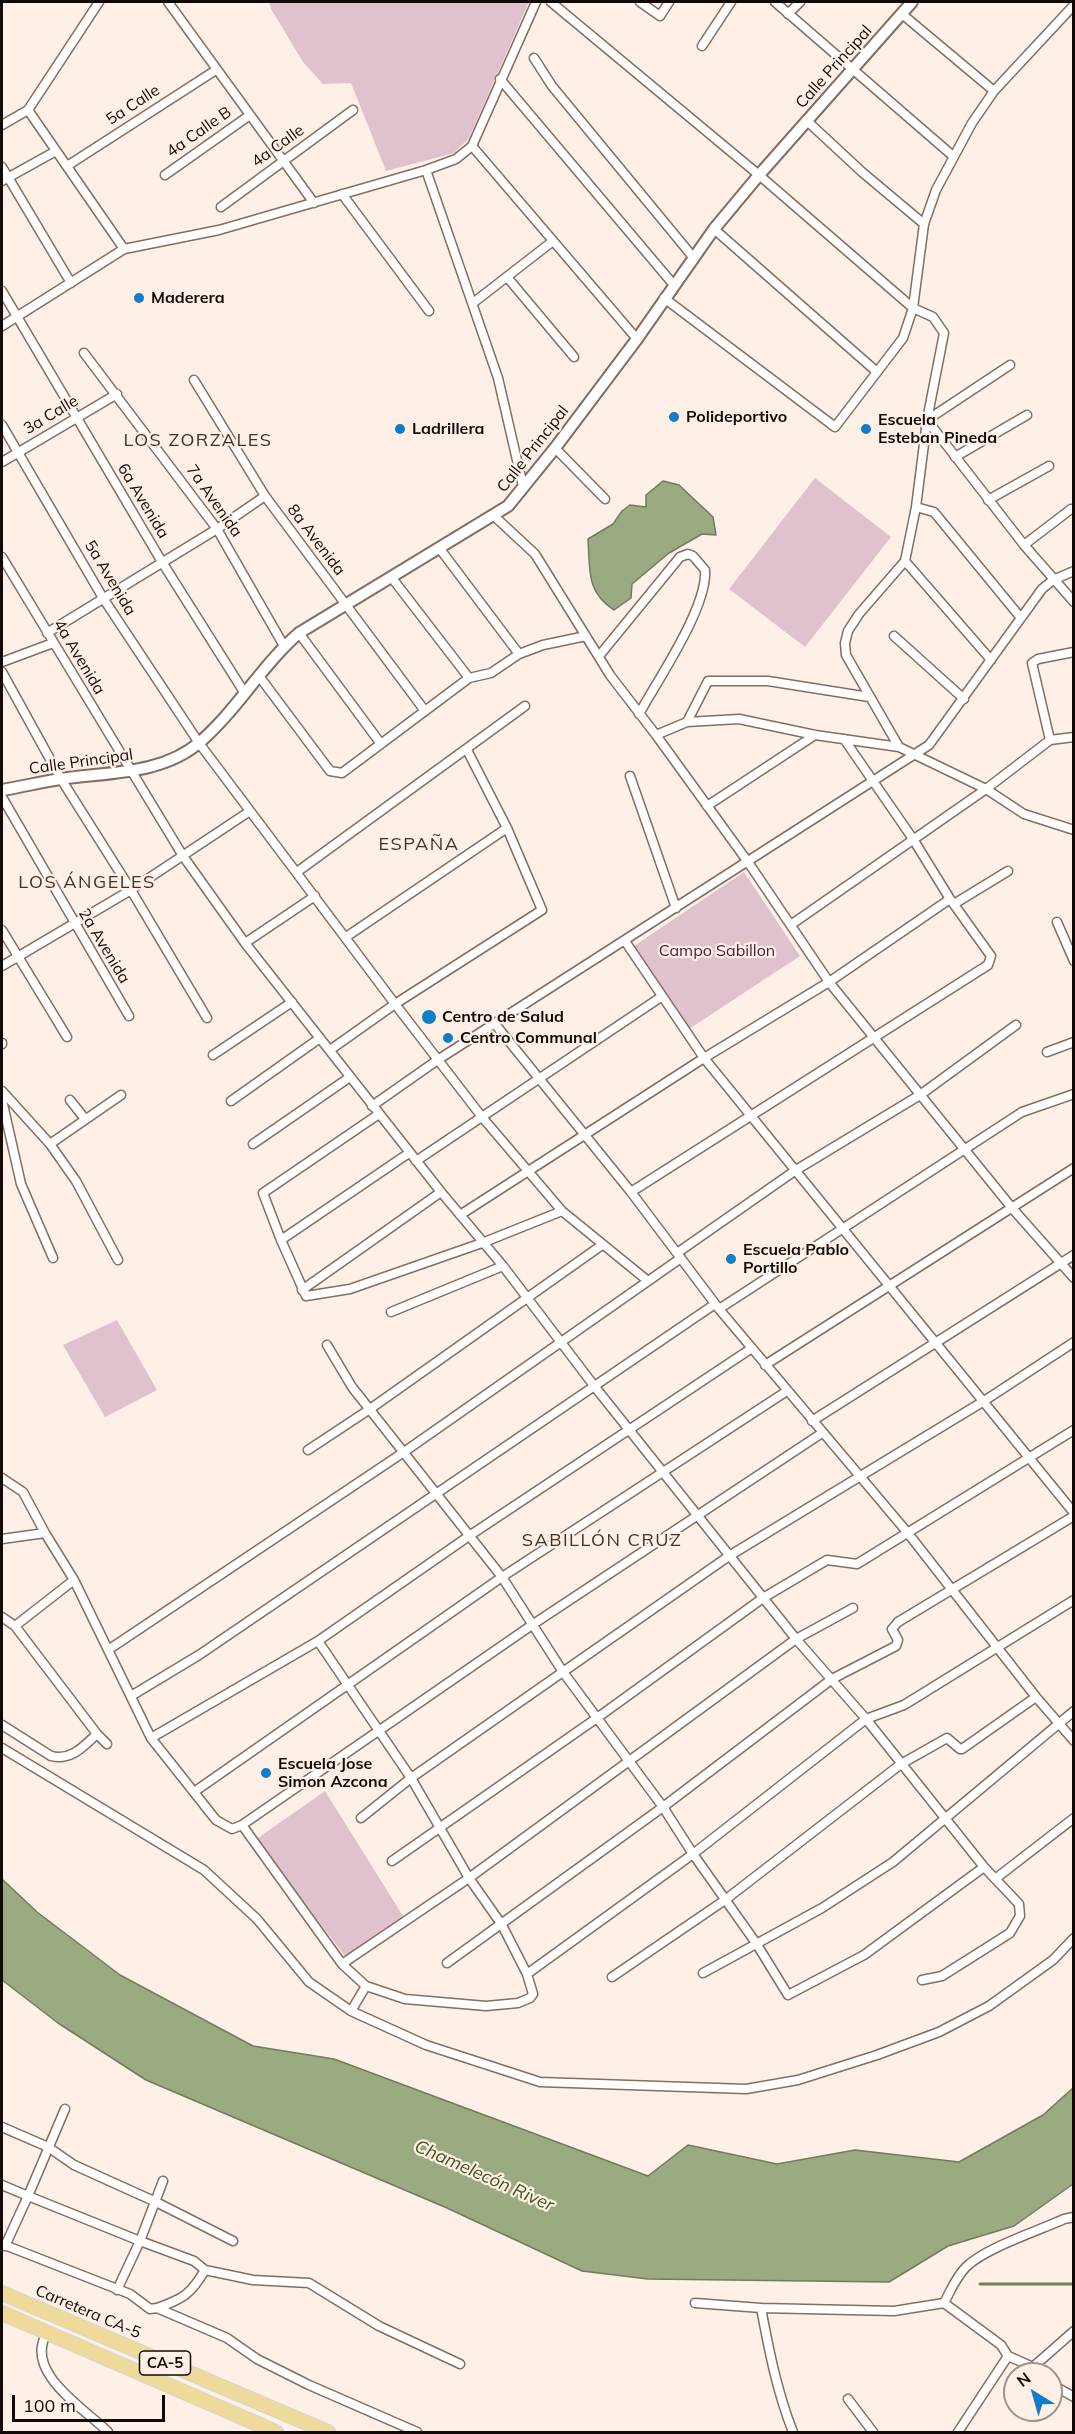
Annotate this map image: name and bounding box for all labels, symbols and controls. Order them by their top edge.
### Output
street label: Calle Principal [792,22,876,112]
street label: 5a Calle [103,81,163,129]
street label: 4a Calle B [163,103,235,161]
street label: 4a Calle [248,121,308,171]
place label: Maderera [151,288,225,308]
marker: Maderera [132,291,146,305]
street label: 3a Calle [20,391,82,439]
street label: Calle Principal [493,402,573,496]
place label: Polideportivo [686,407,787,427]
marker: Polideportivo [667,410,681,424]
place label: Escuela Esteban Pineda [878,410,997,448]
place label: Ladrillera [412,419,485,439]
marker: Ladrillera [393,422,407,436]
marker: Escuela Esteban Pineda [859,422,873,436]
district label: LOS ZORZALES [124,430,272,452]
street label: 6a Avenida [113,460,173,542]
street label: 7a Avenida [182,461,246,541]
street label: 8a Avenida [283,501,349,579]
street label: 5a Avenida [80,537,140,619]
street label: 4a Avenida [49,616,109,698]
street label: Calle Principal [28,745,134,779]
district label: ESPAÑA [379,834,459,856]
district label: LOS ÁNGELES [18,872,156,894]
street label: 2a Avenida [74,905,134,987]
park label: Campo Sabillon [659,941,775,961]
place label: Centro de Salud [442,1007,564,1027]
marker: Centro de Salud [420,1008,438,1026]
place label: Centro Communal [460,1028,597,1048]
marker: Centro Communal [441,1031,455,1045]
place label: Escuela Pablo Portillo [743,1240,849,1278]
marker: Escuela Pablo Portillo [724,1252,738,1266]
district label: SABILLÓN CRUZ [522,1530,682,1552]
place label: Escuela Jose Simon Azcona [278,1754,388,1792]
marker: Escuela Jose Simon Azcona [259,1766,273,1780]
water label: Chamelecón River [411,2136,557,2216]
street label: Carretera CA-5 [32,2281,144,2343]
road number: CA-5 [140,2351,190,2375]
north arrow [1003,2362,1063,2422]
text: N [1013,2368,1034,2391]
scale bar [15,2383,168,2421]
text: 100 m [23,2394,76,2417]

